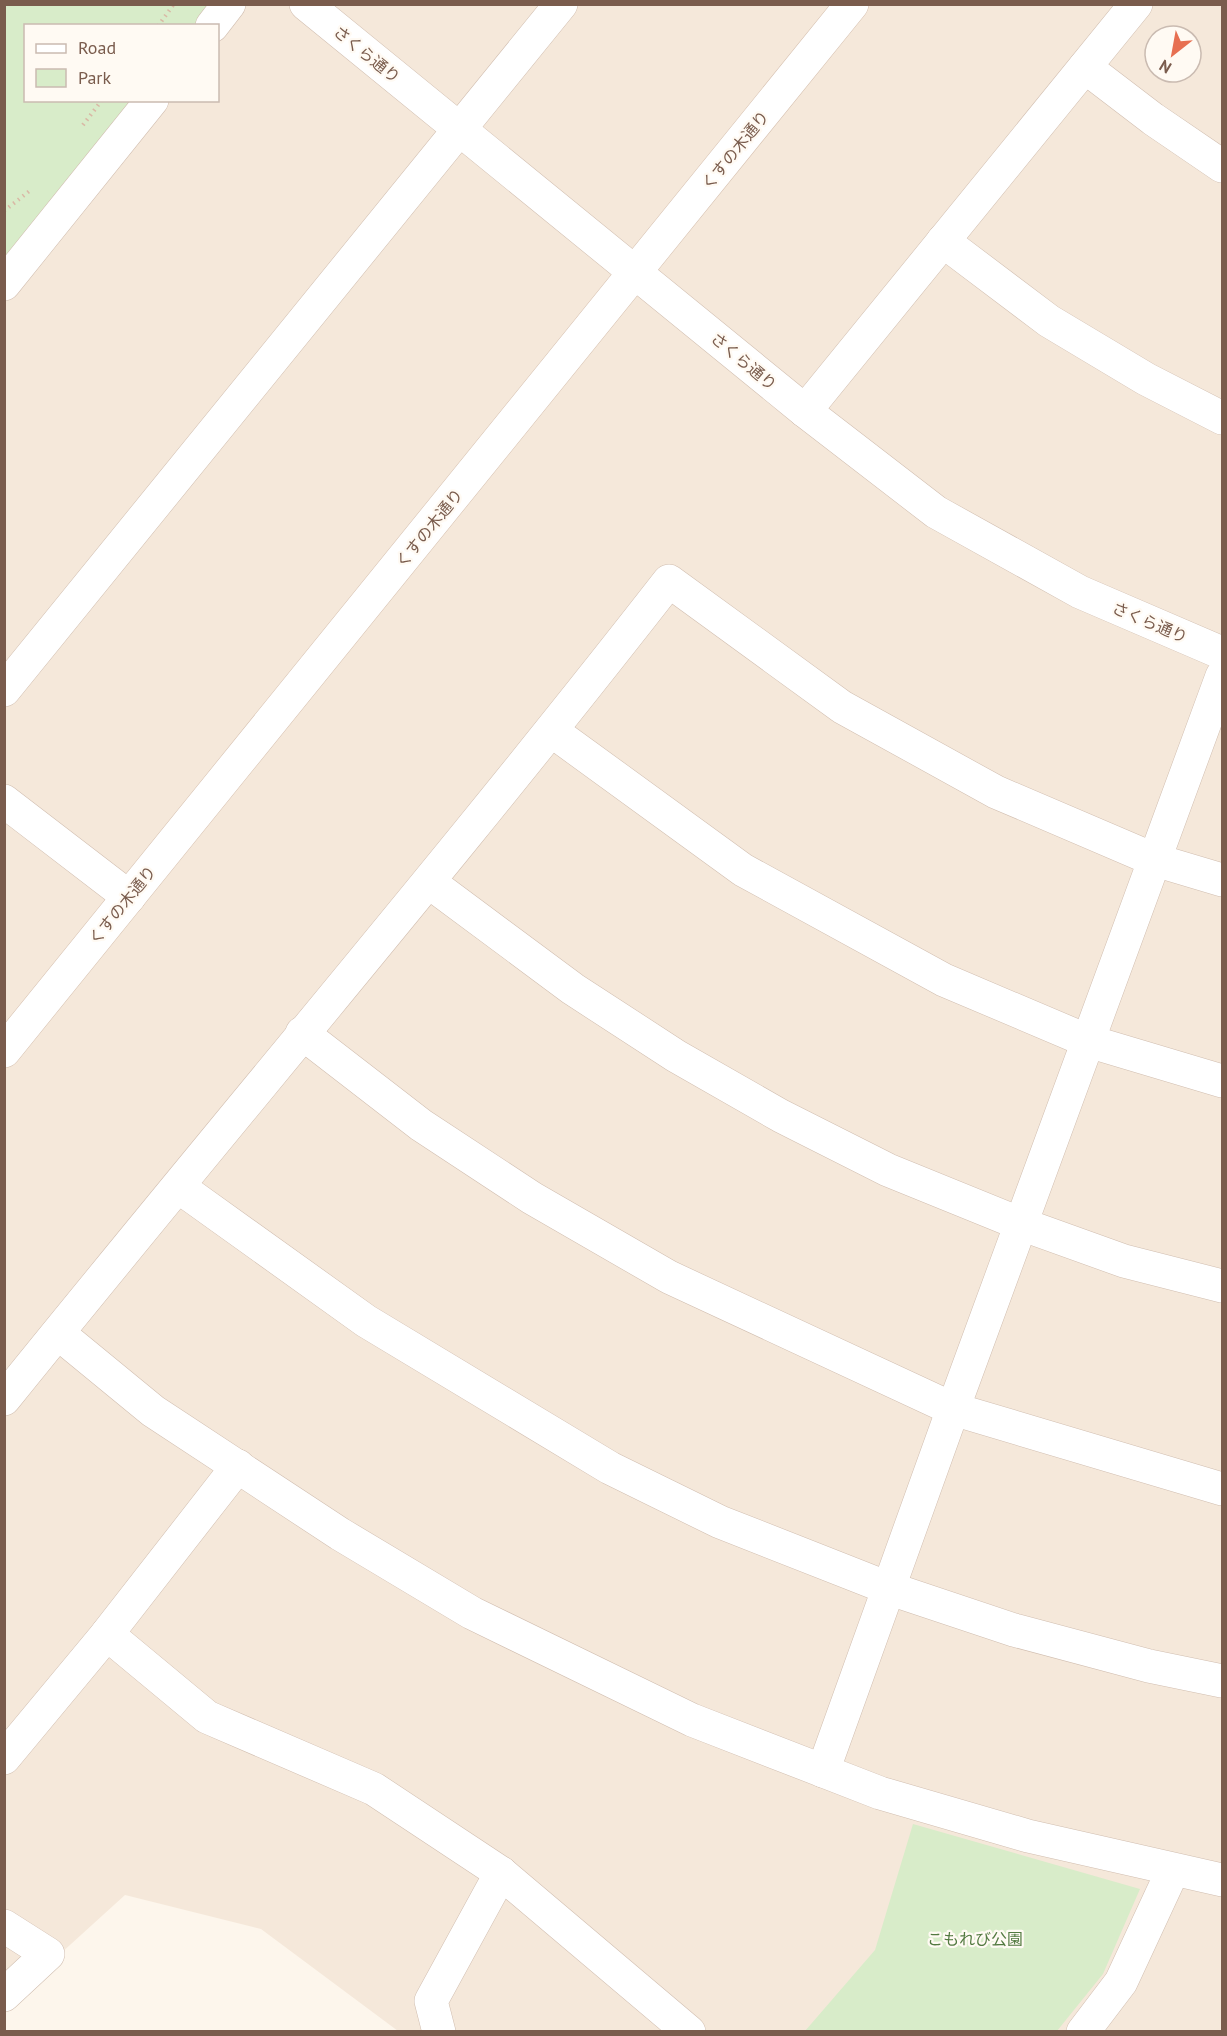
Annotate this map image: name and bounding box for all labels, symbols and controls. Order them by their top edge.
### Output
street label: さくら通り [330,21,404,87]
legend [24,24,219,102]
north arrow [1143,24,1203,84]
text: Road [78,36,116,59]
text: N [1156,56,1175,78]
text: Park [78,66,111,89]
street label: くすの木通り [697,106,773,194]
street label: さくら通り [707,328,781,394]
street label: くすの木通り [391,484,467,572]
street label: さくら通り [1109,597,1191,647]
street label: くすの木通り [84,861,160,949]
park label: こもれび公園 [927,1929,1023,1949]

